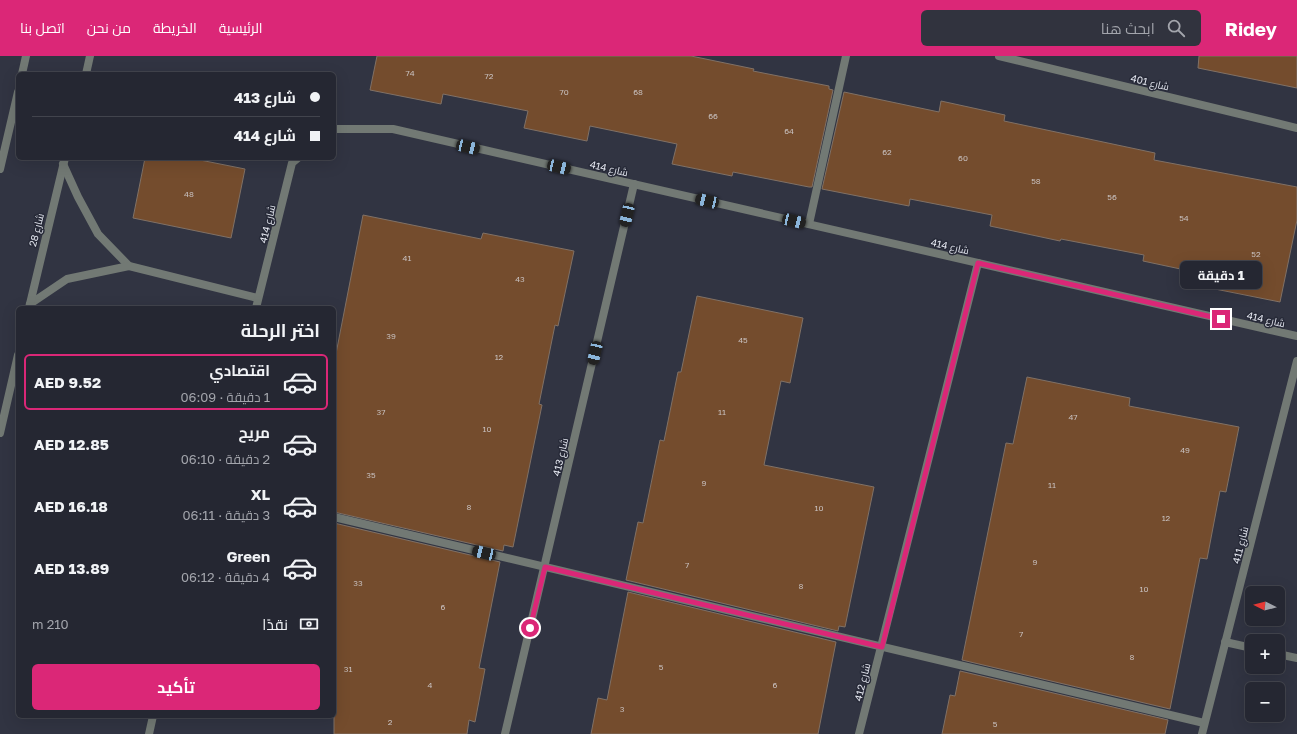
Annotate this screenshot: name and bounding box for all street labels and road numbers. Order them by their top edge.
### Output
street label: شارع 401 [1129,71,1170,94]
street label: شارع 414 [588,158,629,179]
street label: شارع 414 [256,204,279,245]
street label: شارع 28 [26,212,47,248]
street label: شارع 414 [929,236,970,257]
street label: شارع 414 [1245,309,1286,330]
street label: شارع 413 [550,437,571,477]
street label: شارع 411 [1230,525,1251,565]
street label: شارع 412 [852,662,873,702]

